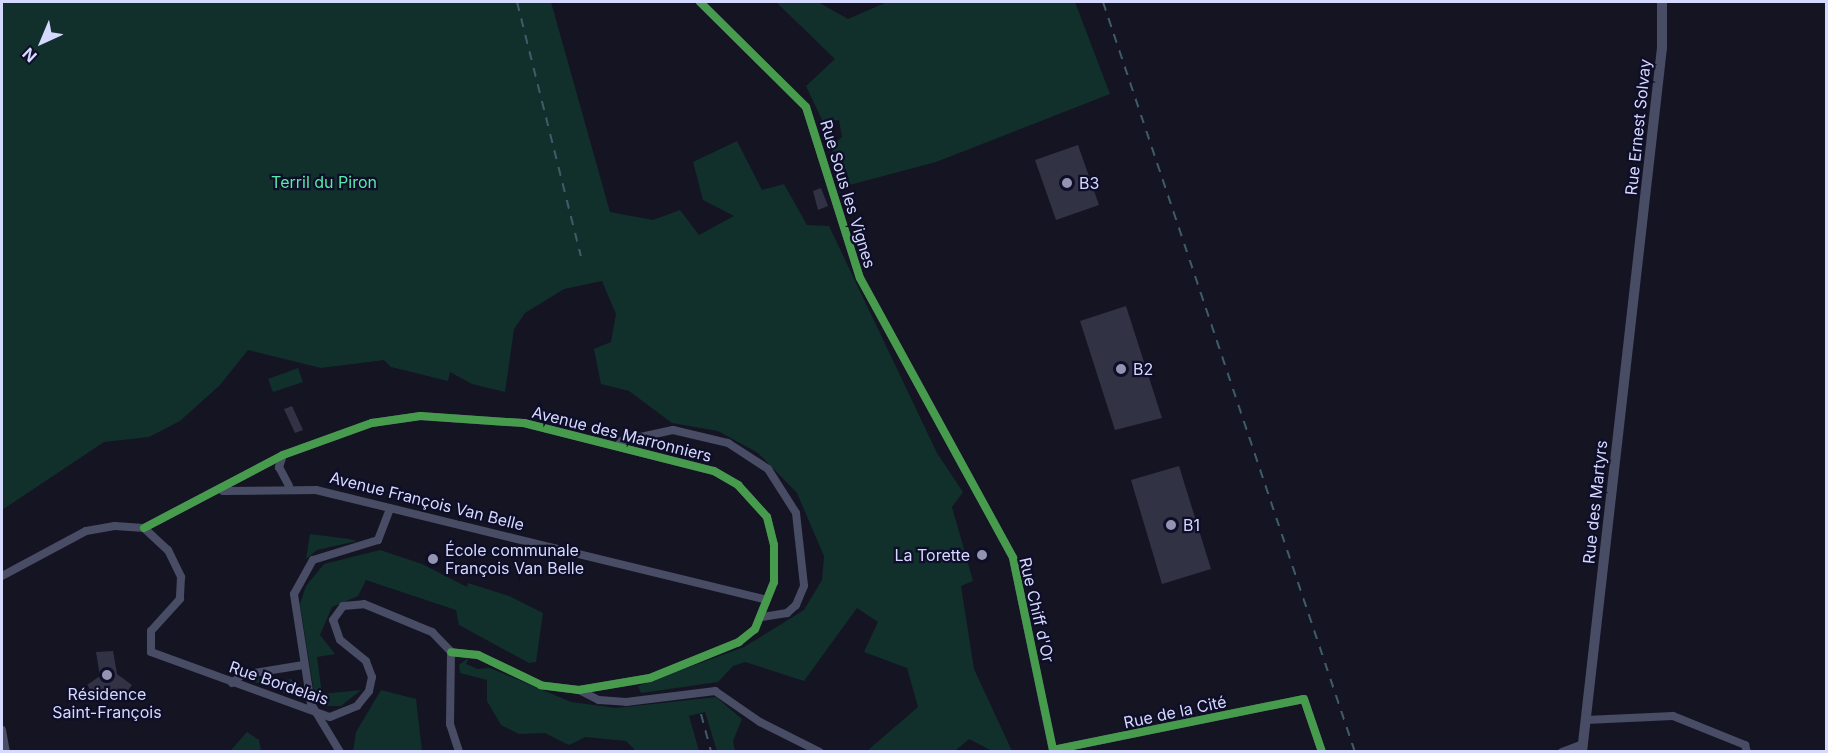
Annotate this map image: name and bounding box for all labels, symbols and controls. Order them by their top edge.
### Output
north arrow [12,12,72,72]
text: N [18,44,41,66]
street label: Rue Ernest Solvay [1621,58,1655,196]
street label: Rue Sous les Vignes [816,118,880,270]
park label: Terril du Piron [271,172,377,192]
place label: B3 [1079,173,1099,193]
marker: B3 [1060,176,1074,190]
place label: B2 [1133,359,1153,379]
marker: B2 [1114,362,1128,376]
street label: Avenue des Marronniers [530,402,714,466]
street label: Rue des Martyrs [1579,439,1611,565]
street label: Avenue François Van Belle [328,468,526,534]
place label: B1 [1183,515,1200,535]
marker: B1 [1164,518,1178,532]
place label: École communale François Van Belle [445,540,584,578]
place label: La Torette [894,545,970,565]
marker: La Torette [975,548,989,562]
marker: École communale François Van Belle [426,552,440,566]
street label: Rue Chiff d'Or [1016,556,1058,664]
street label: Rue Bordelais [227,657,331,709]
marker: Résidence Saint-François [100,668,114,682]
place label: Résidence Saint-François [52,684,162,722]
street label: Rue de la Cité [1122,692,1228,732]

